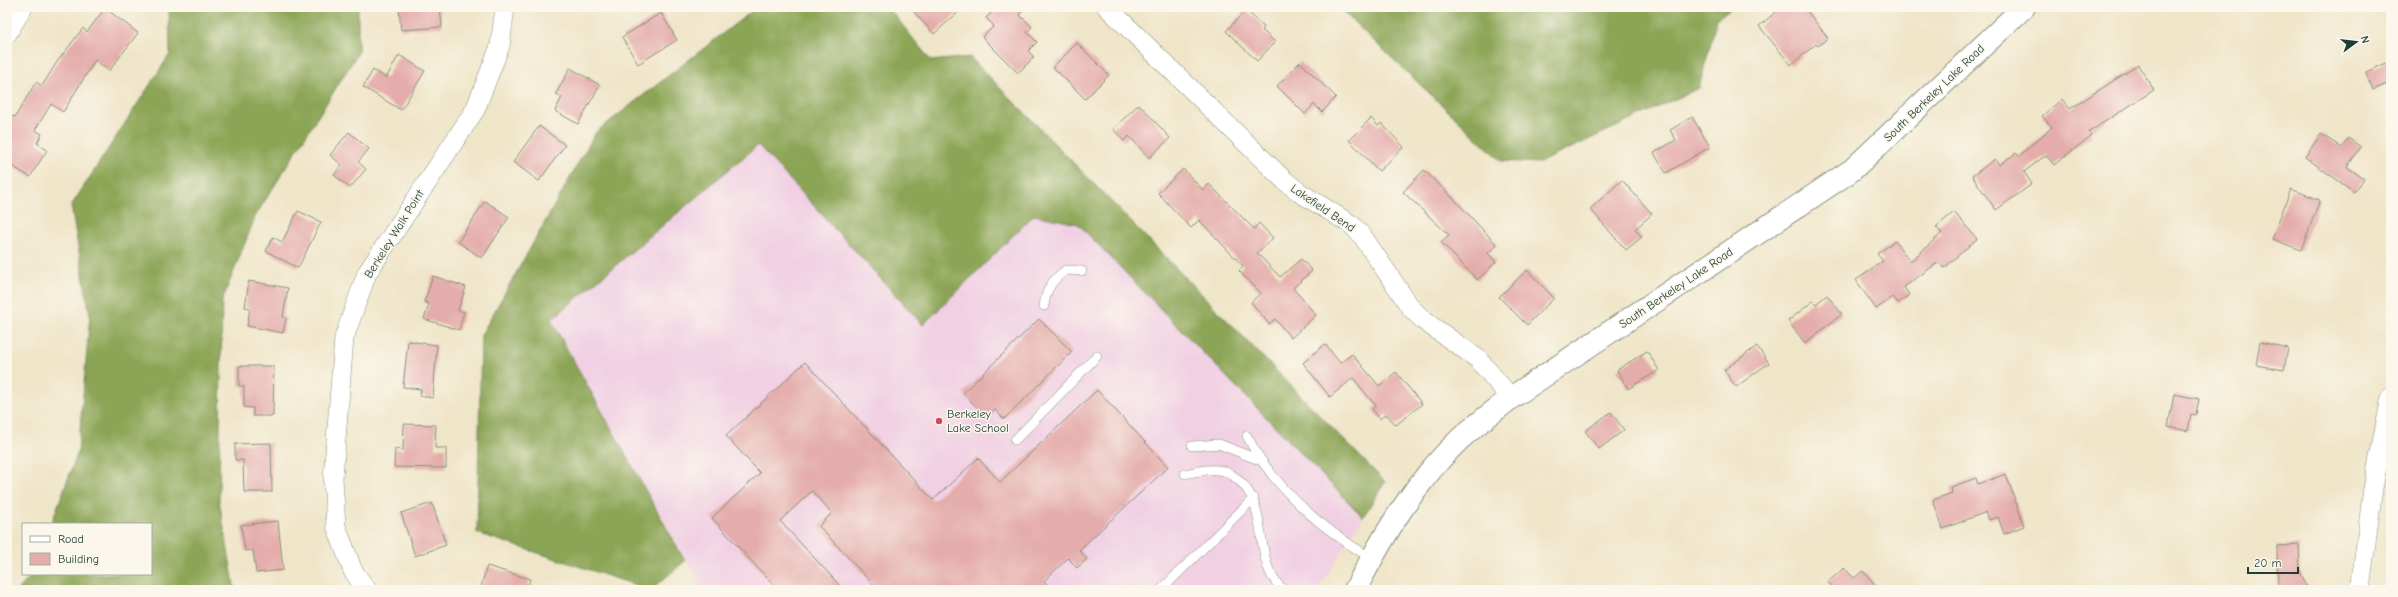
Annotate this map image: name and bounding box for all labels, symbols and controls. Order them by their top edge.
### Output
north arrow [2336,22,2376,62]
text: N [2358,34,2372,45]
street label: South Berkeley Lake Road [1881,41,1987,145]
street label: Lakefield Bend [1288,181,1358,235]
street label: Berkeley Walk Point [361,187,427,281]
street label: South Berkeley Lake Road [1616,245,1736,331]
place label: Berkeley Lake School [947,407,1009,435]
marker: Berkeley Lake School [934,416,944,426]
legend [22,523,152,575]
text: Road [58,532,84,546]
scale bar [2248,549,2298,575]
text: Building [58,552,99,566]
text: 20 m [2254,556,2282,570]

